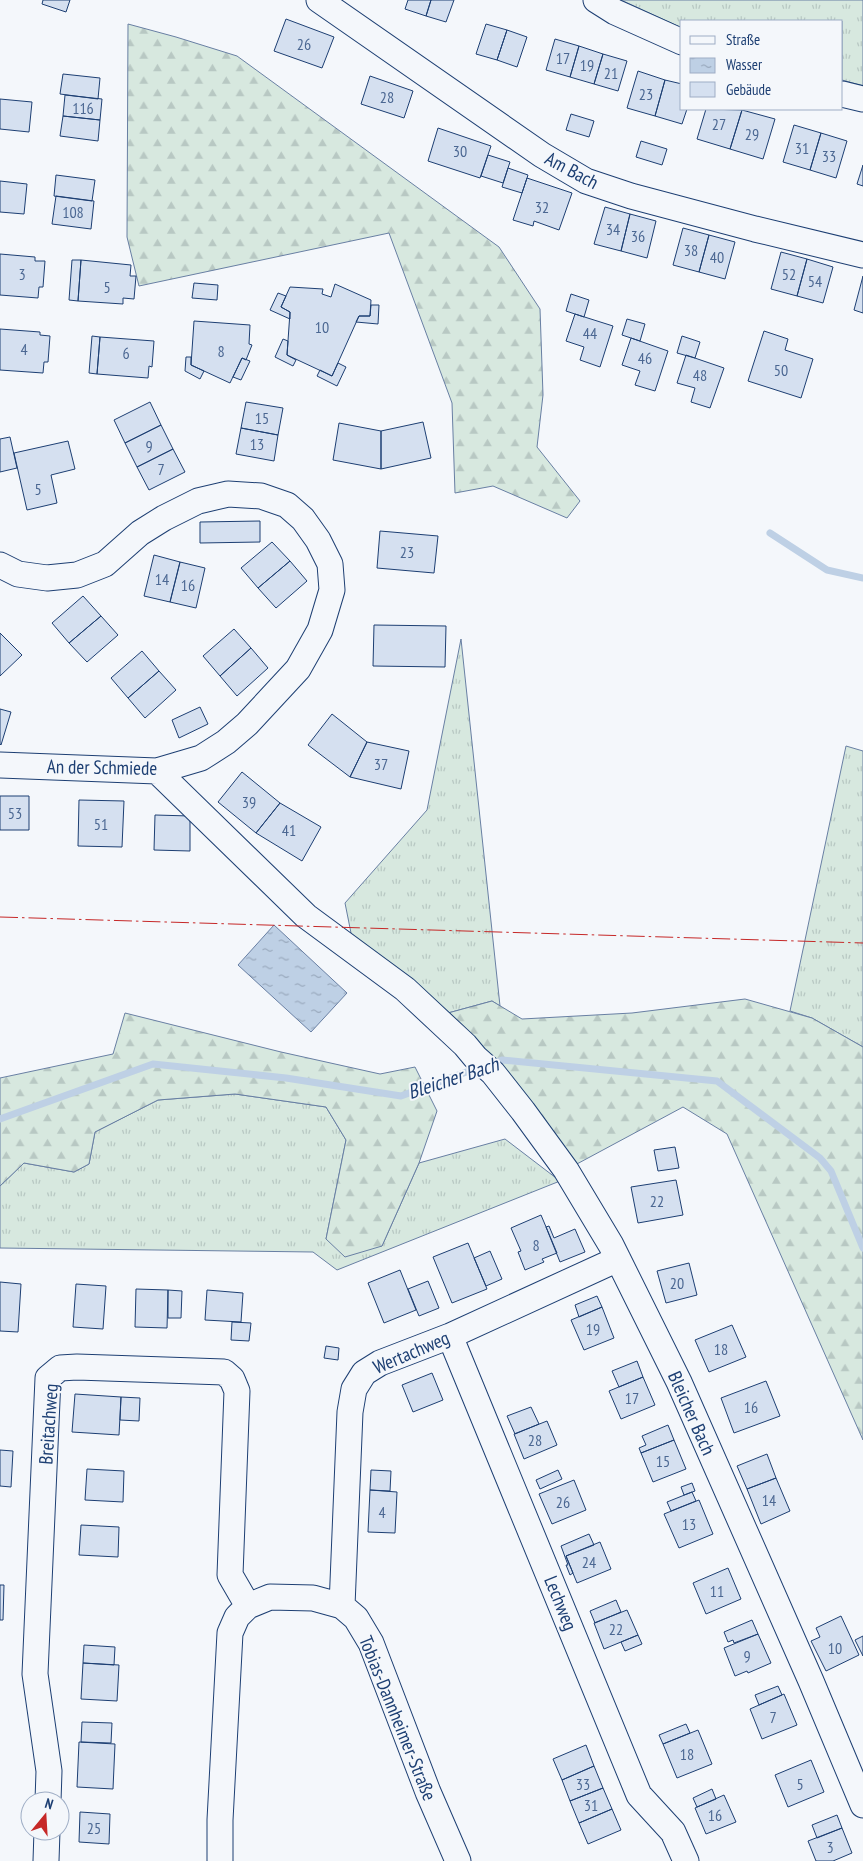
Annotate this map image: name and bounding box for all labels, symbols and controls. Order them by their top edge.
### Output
legend [680,20,843,110]
text: Straße [726,30,760,49]
house number: 26 [297,34,311,54]
house number: 17 [556,48,570,68]
house number: 19 [580,55,594,75]
text: Wasser [726,55,763,74]
house number: 21 [604,63,618,83]
text: Gebäude [726,80,771,99]
house number: 23 [639,84,653,104]
house number: 28 [380,87,394,107]
house number: 116 [72,98,94,118]
house number: 27 [712,114,726,134]
house number: 29 [745,124,759,144]
house number: 31 [795,138,809,158]
house number: 30 [453,141,467,161]
street label: Am Bach [541,146,603,194]
house number: 33 [822,146,836,166]
house number: 32 [535,197,549,217]
house number: 108 [62,202,84,222]
house number: 34 [606,219,620,239]
house number: 36 [631,226,645,246]
house number: 38 [684,240,698,260]
house number: 40 [710,247,724,267]
house number: 3 [18,264,26,284]
house number: 52 [782,264,796,284]
house number: 54 [808,271,822,291]
house number: 5 [103,277,111,297]
house number: 10 [315,317,329,337]
house number: 44 [583,323,597,343]
house number: 4 [20,339,28,359]
house number: 8 [217,341,225,361]
house number: 6 [122,343,130,363]
house number: 46 [638,348,652,368]
house number: 50 [774,360,788,380]
house number: 48 [693,365,707,385]
house number: 15 [255,408,269,428]
house number: 13 [250,434,264,454]
house number: 9 [145,436,153,456]
house number: 7 [157,459,165,479]
house number: 5 [34,479,42,499]
house number: 23 [400,542,414,562]
house number: 14 [155,569,169,589]
house number: 16 [181,575,195,595]
street label: An der Schmiede [47,754,158,780]
house number: 37 [374,754,388,774]
house number: 39 [242,792,256,812]
house number: 53 [8,803,22,823]
house number: 51 [94,814,108,834]
house number: 41 [282,820,296,840]
water label: Bleicher Bach [404,1051,503,1105]
house number: 22 [650,1191,664,1211]
house number: 8 [532,1235,540,1255]
house number: 20 [670,1273,684,1293]
house number: 19 [586,1319,600,1339]
street label: Wertachweg [369,1325,453,1379]
house number: 18 [714,1339,728,1359]
street label: Bleicher Bach [663,1367,721,1459]
street label: Breitachweg [33,1383,63,1465]
house number: 17 [625,1388,639,1408]
house number: 16 [744,1397,758,1417]
house number: 28 [528,1430,542,1450]
house number: 15 [656,1451,670,1471]
house number: 14 [762,1490,776,1510]
house number: 26 [556,1492,570,1512]
house number: 4 [378,1502,386,1522]
house number: 13 [682,1514,696,1534]
house number: 24 [582,1552,596,1572]
street label: Lechweg [539,1572,583,1634]
house number: 11 [710,1581,724,1601]
house number: 22 [609,1619,623,1639]
street label: Tobias-Dannheimer-Straße [354,1632,442,1804]
house number: 10 [828,1638,842,1658]
house number: 9 [743,1646,751,1666]
house number: 7 [769,1707,777,1727]
house number: 18 [680,1744,694,1764]
house number: 33 [576,1774,590,1794]
house number: 5 [796,1774,804,1794]
north arrow [20,1791,70,1841]
text: N [43,1794,55,1813]
house number: 31 [584,1795,598,1815]
house number: 16 [708,1805,722,1825]
house number: 25 [87,1818,101,1838]
house number: 3 [826,1837,834,1857]

